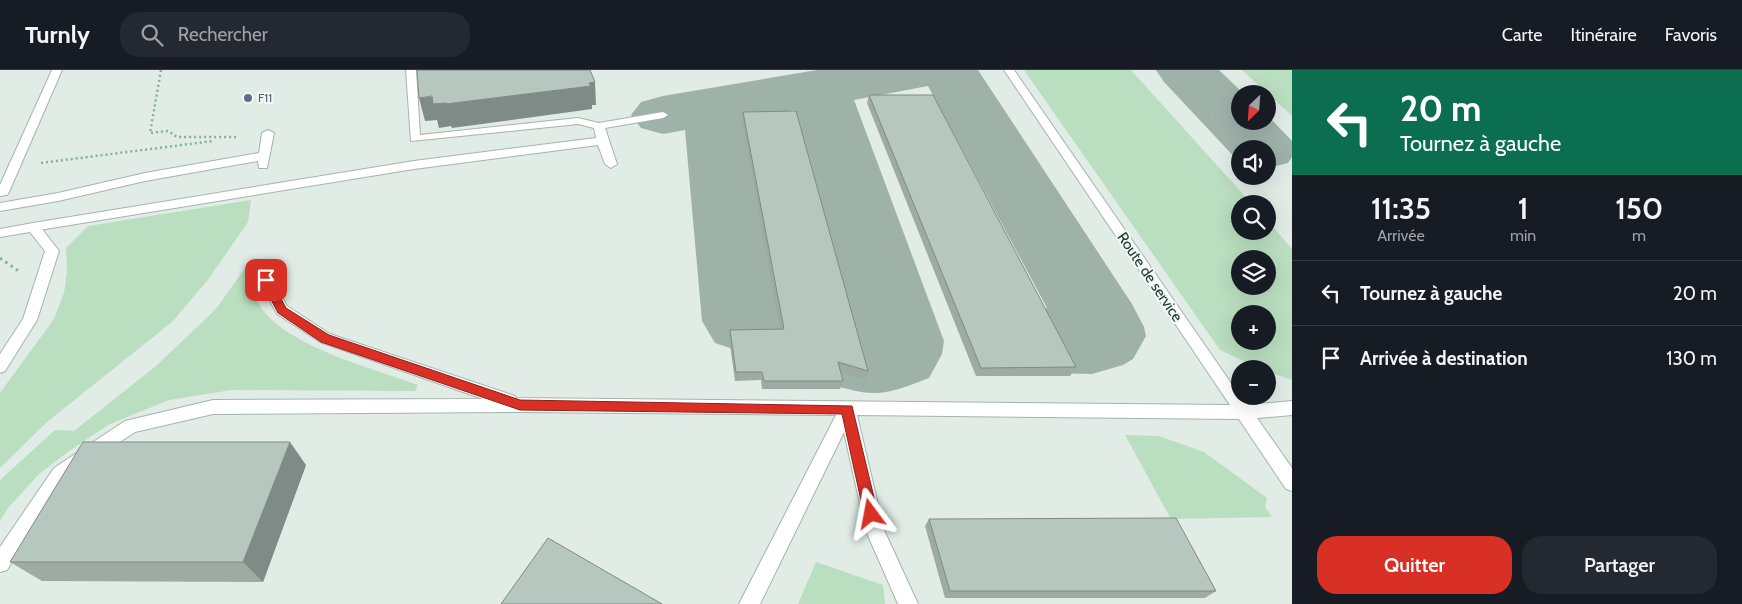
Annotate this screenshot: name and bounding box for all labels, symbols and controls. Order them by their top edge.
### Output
search box [120,12,470,57]
text: Turnly [25,20,90,49]
icon: search [138,21,166,49]
text: Rechercher [178,23,268,46]
text: Carte [1502,24,1542,46]
text: Itinéraire [1570,24,1637,46]
text: Favoris [1665,24,1717,46]
north arrow [1231,85,1276,130]
map controls [1231,85,1276,405]
text: 20 m [1400,87,1482,130]
place label: F11 [258,90,272,105]
icon: left [1317,90,1382,155]
marker: F11 [242,92,254,104]
text: Tournez à gauche [1400,130,1561,157]
button: sound [1231,140,1276,185]
text: 11:35 [1371,190,1431,227]
text: 1 [1518,190,1528,227]
text: 150 [1615,190,1663,227]
button: search [1231,195,1276,240]
text: Arrivée [1377,226,1425,245]
text: min [1510,226,1536,245]
text: m [1632,226,1646,245]
street label: Route de service [1113,229,1187,325]
button: layers [1231,250,1276,295]
pin [245,259,287,301]
icon: arrive [252,266,280,294]
icon: left [1317,279,1345,307]
text: Tournez à gauche [1360,282,1502,305]
text: 20 m [1673,282,1717,305]
button: + [1231,305,1276,350]
icon: arrive [1317,344,1345,372]
text: Arrivée à destination [1360,347,1528,370]
text: 130 m [1666,347,1717,370]
button: − [1231,360,1276,405]
position arrow [844,487,896,539]
button: Quitter [1317,536,1512,594]
button: Partager [1522,536,1717,594]

